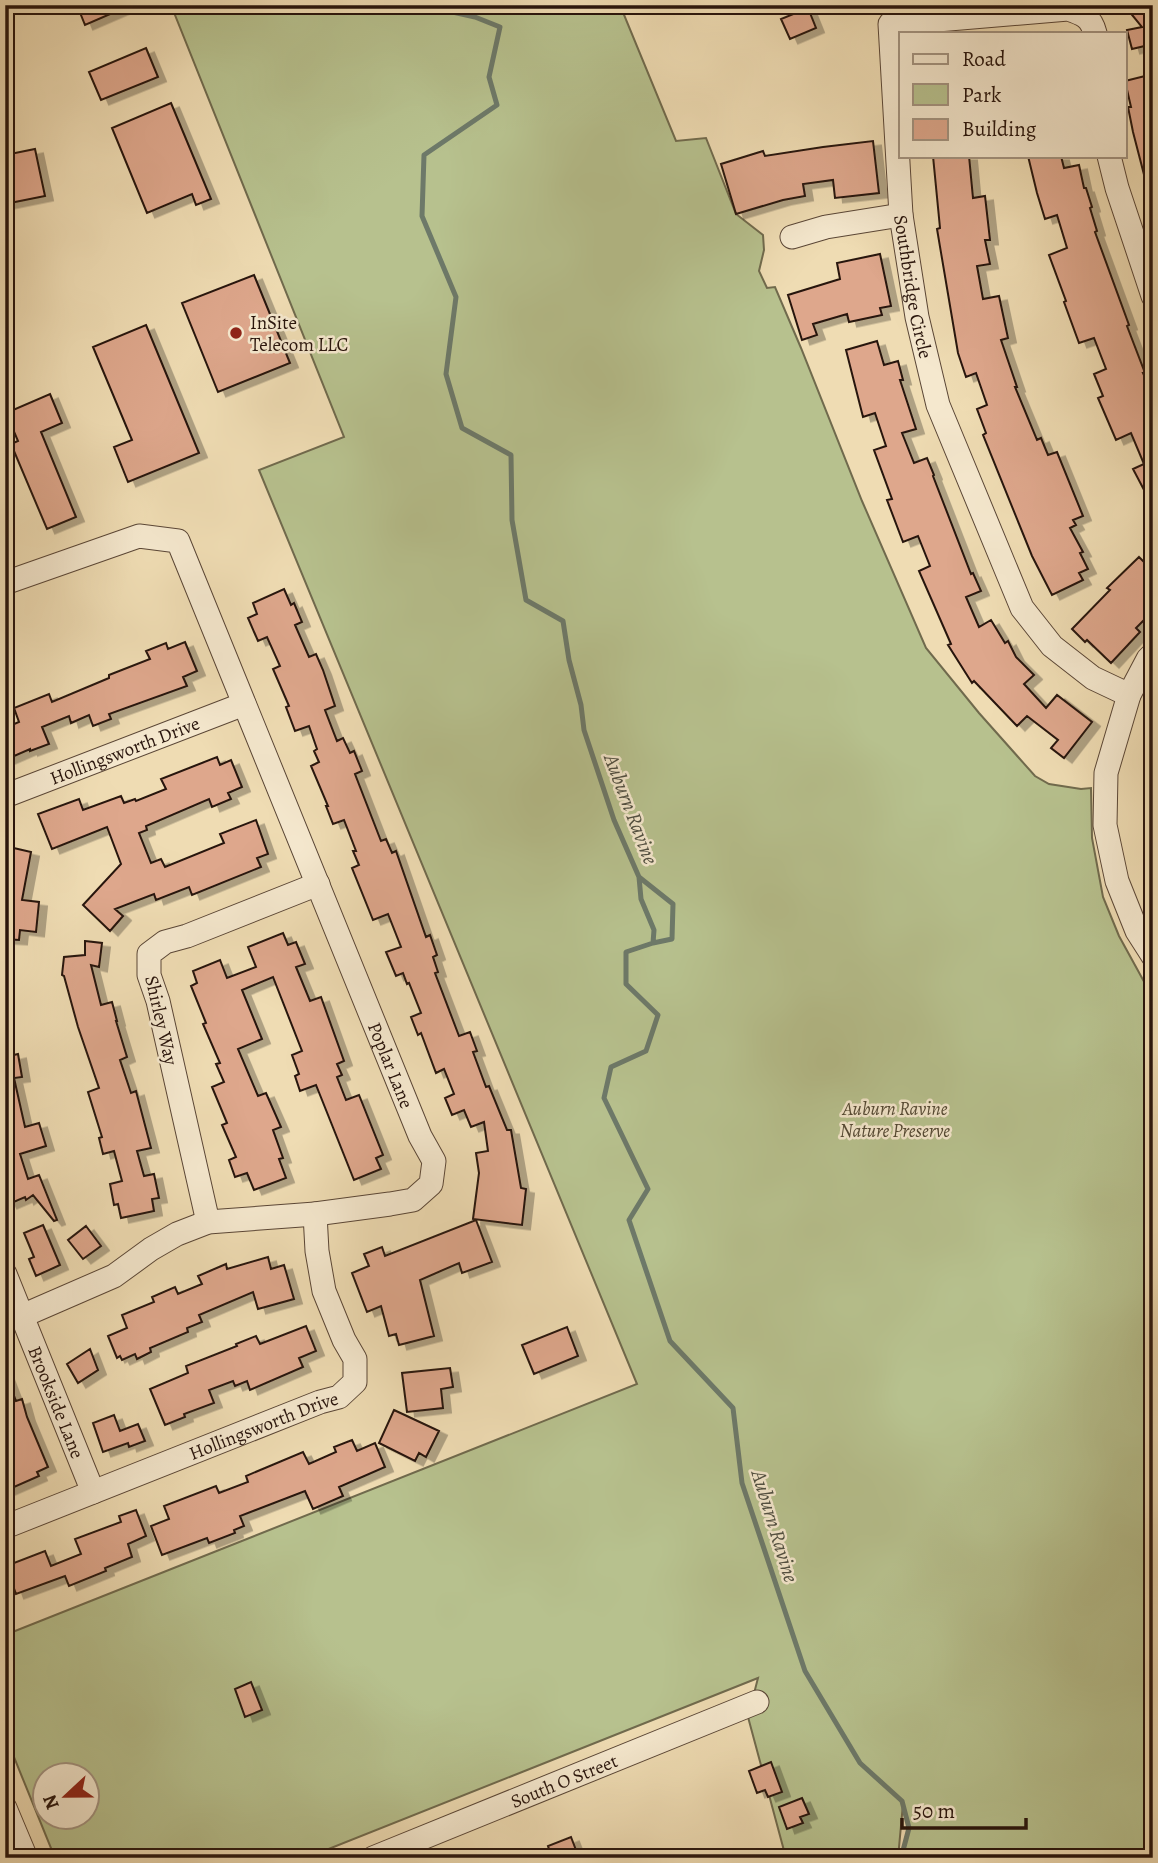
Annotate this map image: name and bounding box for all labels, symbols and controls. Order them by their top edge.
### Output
legend [899,32,1126,158]
text: Road [962,45,1006,73]
text: Park [962,81,1002,109]
text: Building [962,115,1037,143]
street label: Southbridge Circle [887,213,938,361]
place label: InSite Telecom LLC [250,310,348,358]
marker: InSite Telecom LLC [228,325,244,341]
street label: Hollingsworth Drive [46,710,203,792]
water label: Auburn Ravine [597,749,665,869]
street label: Shirley Way [138,973,184,1068]
street label: Poplar Lane [361,1018,419,1112]
park label: Auburn Ravine Nature Preserve [840,1096,950,1144]
street label: Brookside Lane [21,1342,90,1463]
street label: Hollingsworth Drive [185,1386,341,1467]
water label: Auburn Ravine [744,1465,806,1586]
street label: South O Street [507,1748,622,1815]
north arrow [32,1762,102,1832]
scale bar [902,1786,1027,1830]
text: N [36,1791,66,1813]
text: 50 m [913,1797,955,1825]

